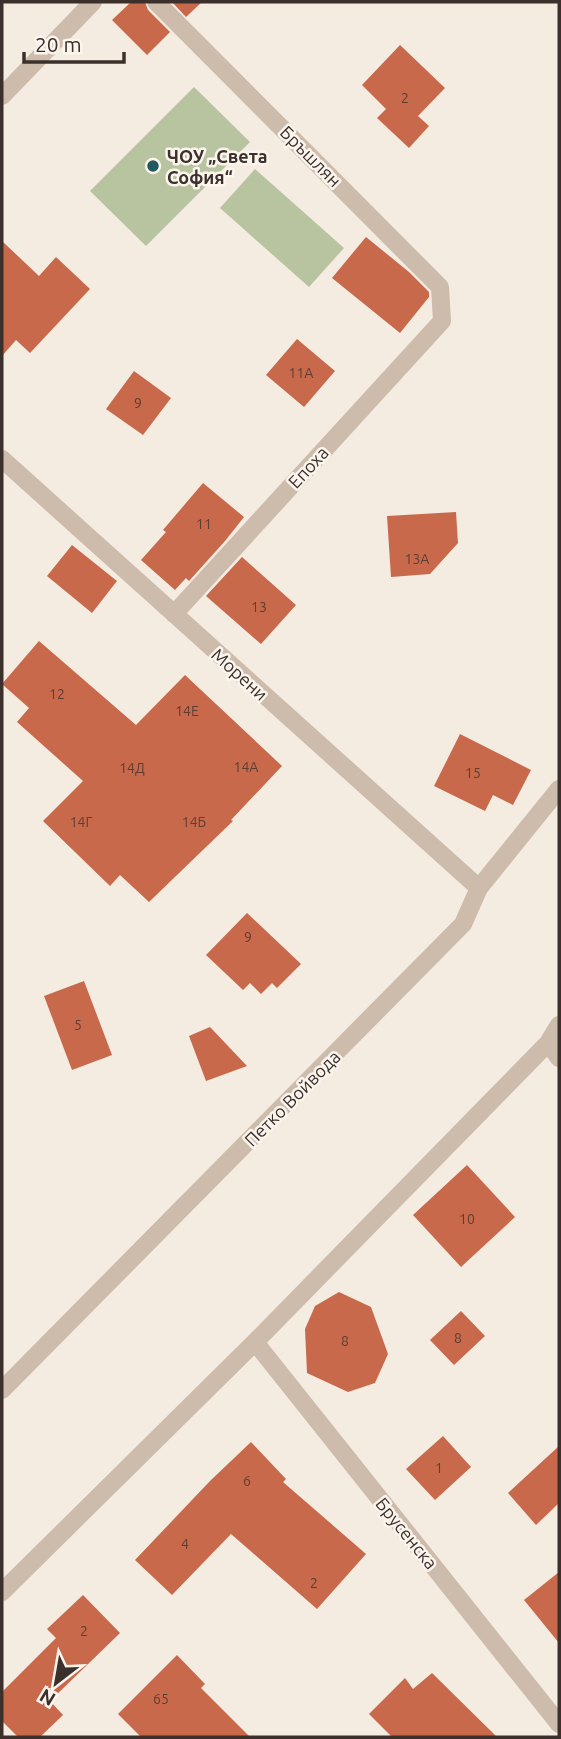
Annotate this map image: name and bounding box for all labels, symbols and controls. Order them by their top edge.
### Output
scale bar [24,21,124,65]
text: 20 m [35,32,82,56]
house number: 2 [401,90,409,106]
street label: Бръшлян [277,122,345,190]
place label: ЧОУ „Света София“ [167,146,268,187]
marker: ЧОУ „Света София“ [145,158,161,174]
house number: 11А [289,365,313,381]
house number: 9 [134,395,142,411]
street label: Епоха [284,442,332,492]
house number: 11 [196,516,212,532]
house number: 13А [405,551,429,567]
house number: 13 [251,599,267,615]
street label: Морени [208,644,272,704]
house number: 12 [49,686,65,702]
house number: 14Е [175,703,199,719]
house number: 14А [234,759,258,775]
house number: 14Д [119,760,145,776]
house number: 15 [465,765,481,781]
house number: 14Г [70,814,92,830]
house number: 14Б [182,814,206,830]
house number: 9 [244,929,252,945]
house number: 5 [74,1017,82,1033]
street label: Петко Войвода [240,1046,344,1150]
house number: 10 [459,1211,475,1227]
house number: 8 [454,1330,462,1346]
house number: 8 [341,1333,349,1349]
house number: 1 [435,1460,443,1476]
house number: 6 [243,1473,251,1489]
street label: Брусенска [372,1493,442,1573]
house number: 4 [181,1536,189,1552]
house number: 2 [310,1575,318,1591]
house number: 2 [80,1623,88,1639]
north arrow [21,1648,91,1718]
text: N [35,1684,59,1711]
house number: 65 [153,1691,169,1707]

